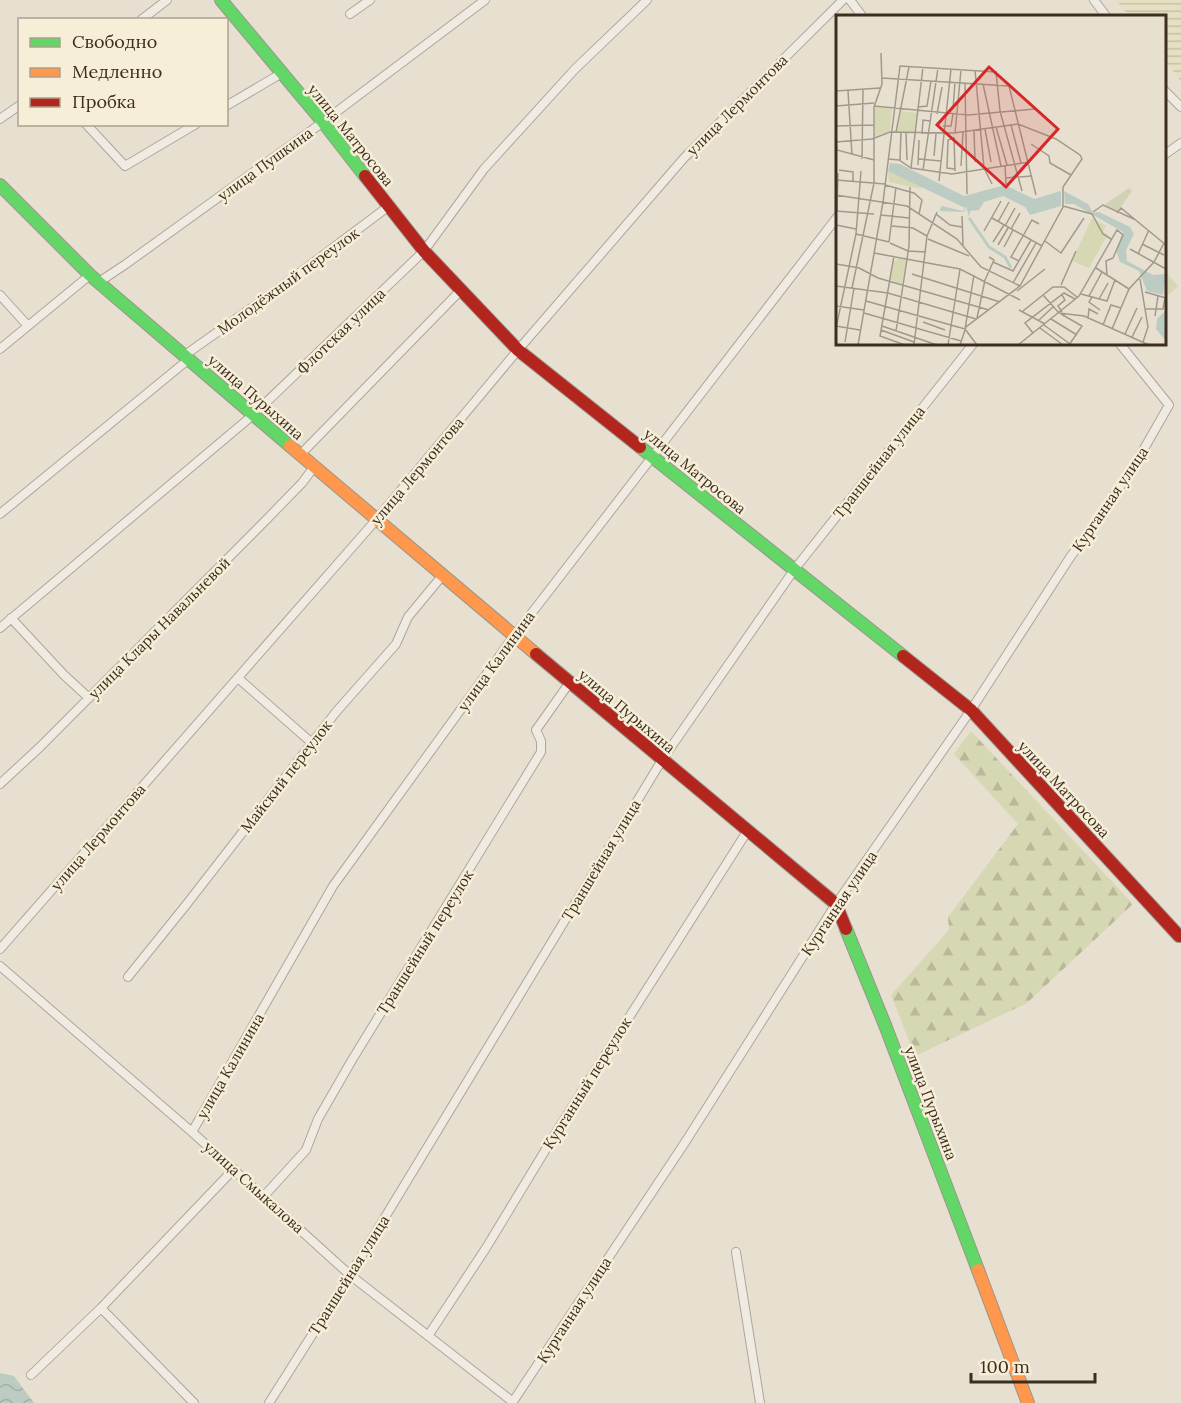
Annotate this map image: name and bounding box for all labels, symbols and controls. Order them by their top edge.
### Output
inset map [836,15,1166,345]
legend [18,18,228,126]
text: Свободно [72,30,157,53]
street label: улица Лермонтова [682,50,792,160]
text: Медленно [72,60,162,83]
street label: улица Матросова [304,80,398,190]
text: Пробка [72,90,136,113]
street label: улица Пушкина [214,123,317,205]
street label: Молодёжный переулок [213,223,363,339]
street label: Флотская улица [293,284,390,378]
street label: улица Пурыхина [204,350,308,444]
street label: Траншейная улица [829,402,929,522]
street label: улица Лермонтова [366,413,468,529]
street label: улица Матросова [640,424,750,518]
street label: Курганная улица [1068,443,1152,555]
street label: улица Клары Навальневой [84,553,234,703]
street label: улица Калинина [453,607,539,715]
street label: улица Пурыхина [575,665,680,757]
street label: Майский переулок [236,716,336,836]
street label: улица Матросова [1014,736,1114,842]
street label: улица Лермонтова [46,780,150,894]
street label: Траншейная улица [557,796,645,924]
street label: Курганная улица [797,847,881,959]
street label: Траншейный переулок [373,866,477,1018]
street label: улица Калинина [192,1009,268,1122]
street label: Курганный переулок [539,1013,635,1153]
street label: улица Пурыхина [901,1043,962,1163]
street label: улица Смыкалова [200,1137,308,1237]
street label: Траншейная улица [304,1211,394,1339]
street label: Курганная улица [533,1253,616,1367]
scale bar [971,1346,1096,1384]
text: 100 m [980,1355,1030,1378]

